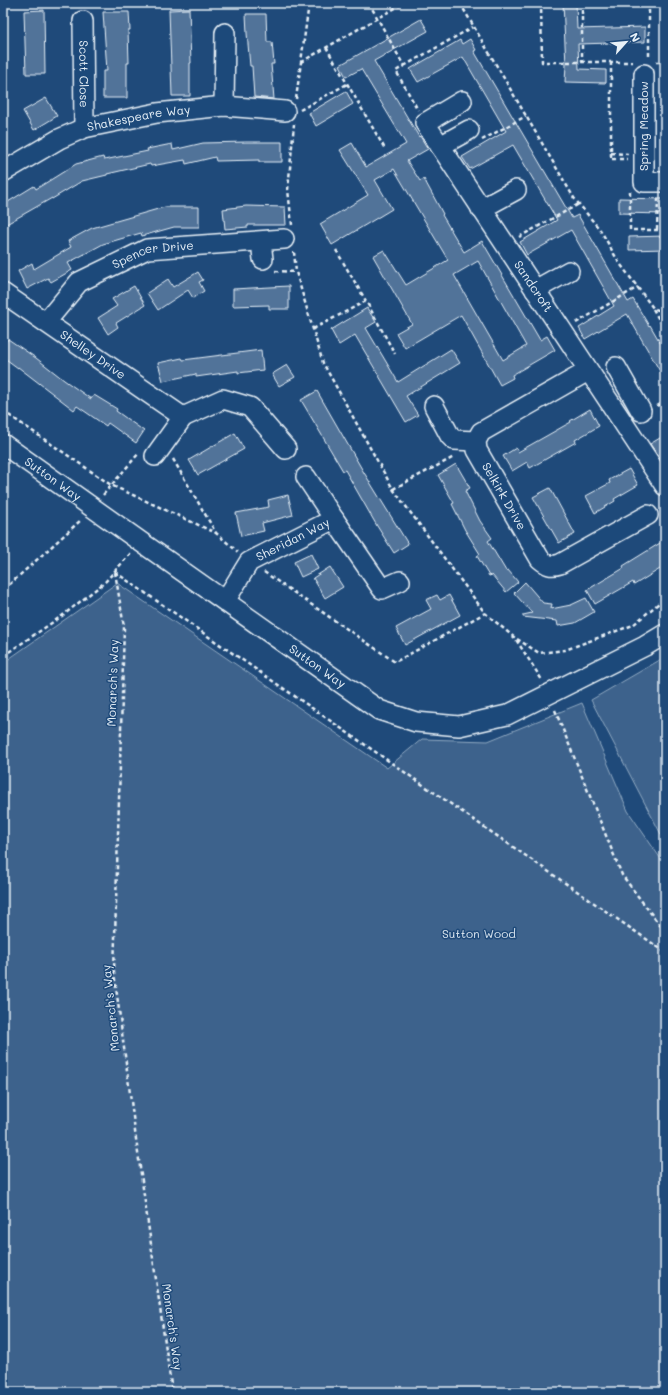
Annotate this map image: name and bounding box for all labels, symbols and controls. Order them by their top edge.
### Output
north arrow [606,22,646,62]
text: N [627,30,644,44]
street label: Scott Close [76,40,93,108]
street label: Spring Meadow [635,81,651,171]
street label: Shakespeare Way [85,101,191,134]
street label: Spencer Drive [109,237,194,272]
street label: Sandcroft [511,257,557,315]
street label: Shelley Drive [57,326,129,382]
street label: Sutton Way [22,453,85,504]
street label: Selkirk Drive [479,459,530,532]
street label: Sheridan Way [253,514,332,564]
street label: Monarch's Way [102,639,122,727]
street label: Sutton Way [286,640,349,691]
park label: Sutton Wood [442,925,516,941]
street label: Monarch's Way [97,964,123,1052]
street label: Monarch's Way [159,1283,187,1371]

